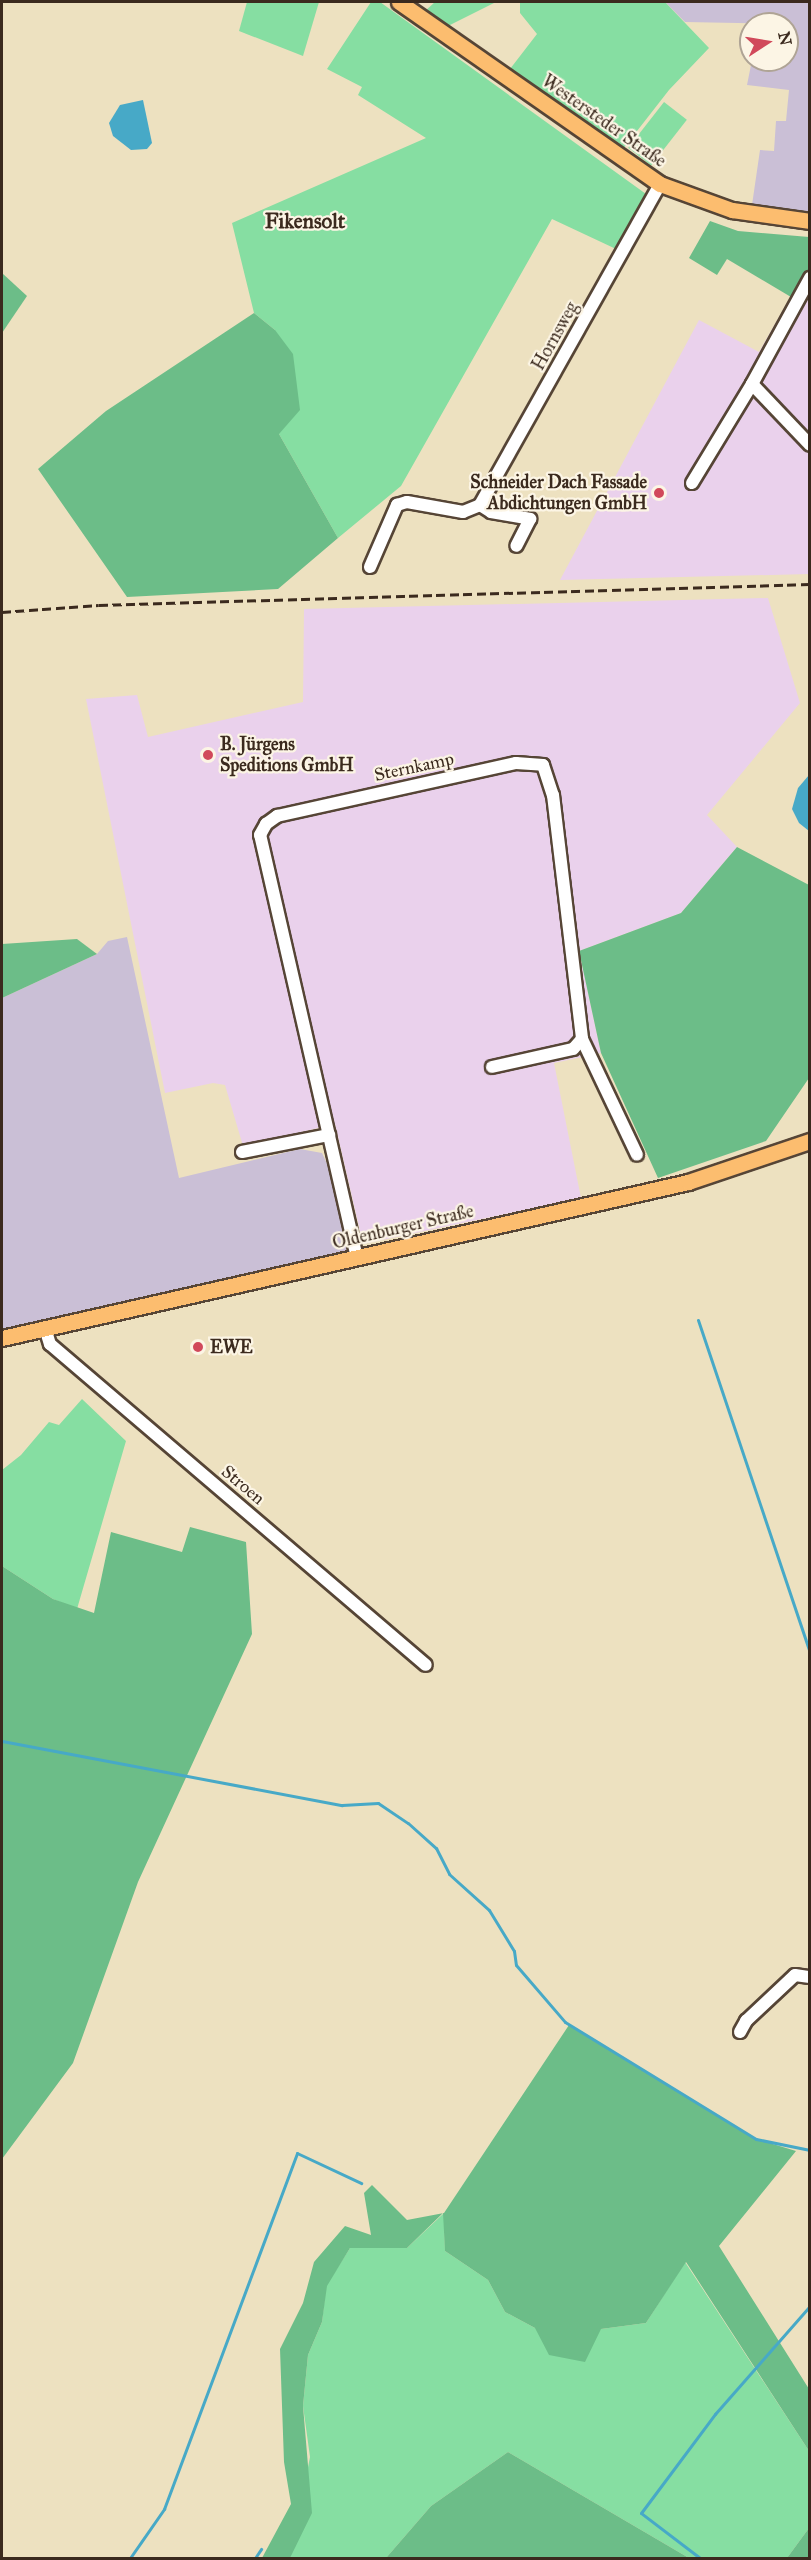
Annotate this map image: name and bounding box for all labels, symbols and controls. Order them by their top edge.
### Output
north arrow [739,12,799,72]
text: N [774,30,796,47]
street label: Westersteder Straße [538,70,670,172]
district label: Fikensolt [265,208,345,234]
street label: Hornsweg [527,298,583,374]
place label: Schneider Dach Fassade Abdichtungen GmbH [470,472,647,514]
marker: Schneider Dach Fassade Abdichtungen GmbH [652,486,666,500]
place label: B. Jürgens Speditions GmbH [220,734,354,777]
marker: B. Jürgens Speditions GmbH [201,748,215,762]
street label: Sternkamp [372,748,456,786]
street label: Oldenburger Straße [330,1200,476,1254]
place label: EWE [210,1336,253,1358]
marker: EWE [191,1340,205,1354]
street label: Stroen [217,1461,269,1509]

